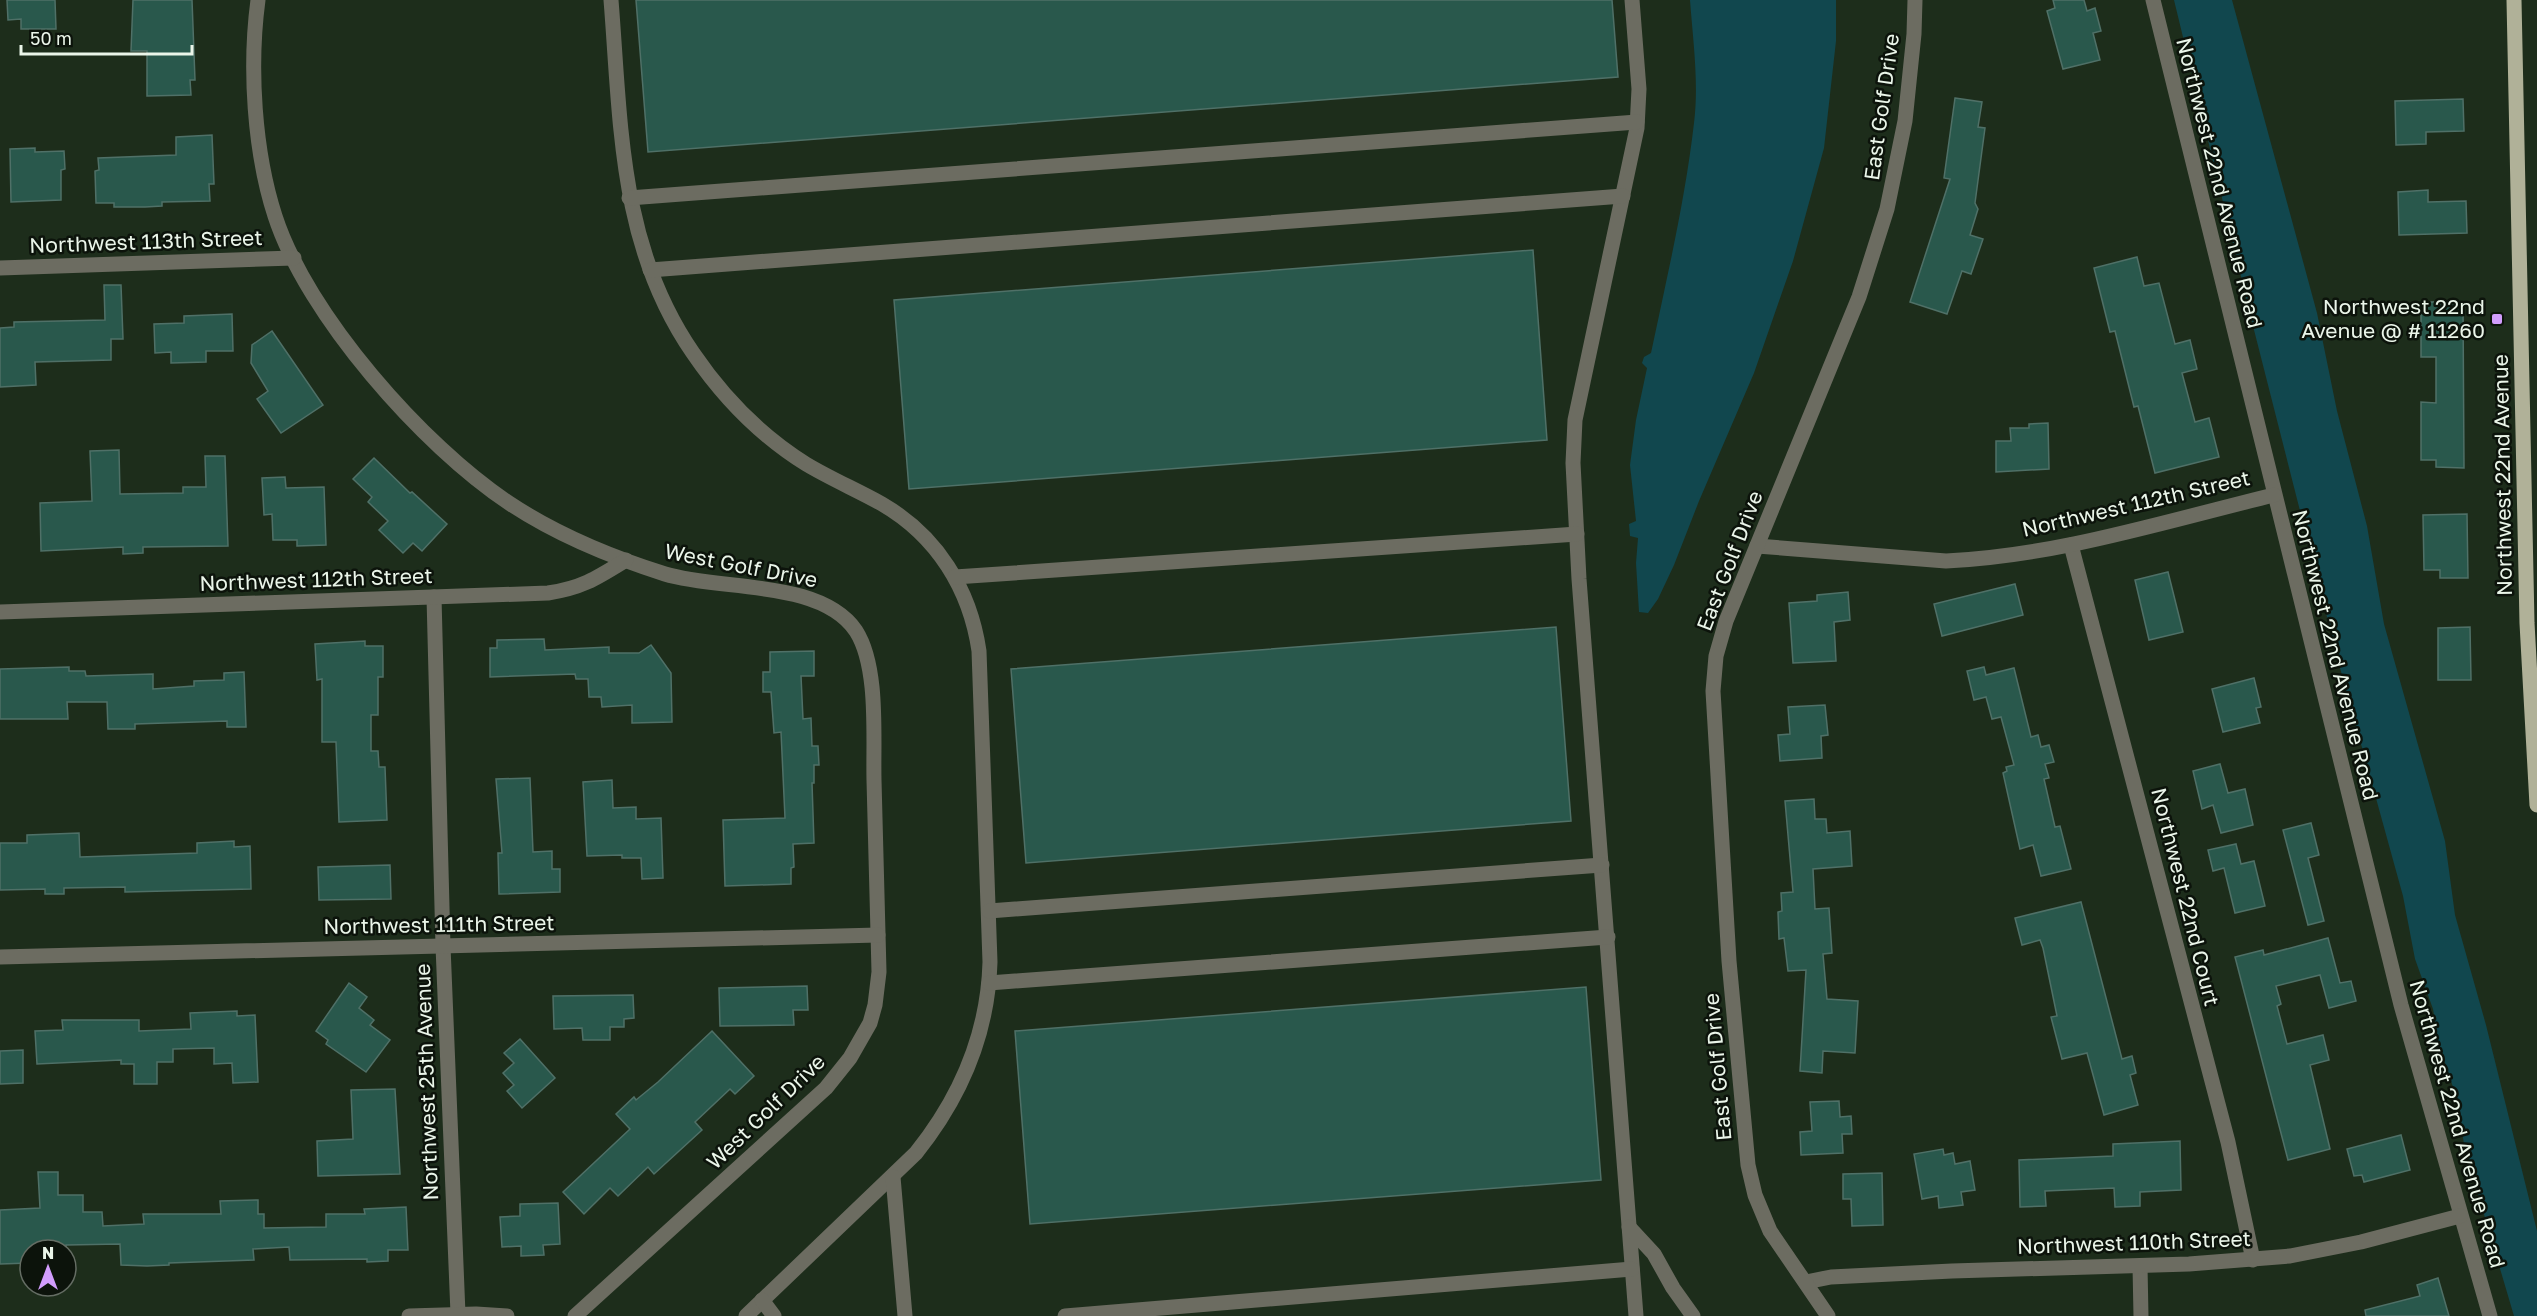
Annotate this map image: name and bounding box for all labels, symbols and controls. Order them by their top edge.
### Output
scale bar [21,18,192,56]
text: 50 m [30,27,72,49]
street label: East Golf Drive [1858,32,1904,182]
street label: Northwest 22nd Avenue Road [2171,35,2269,331]
street label: Northwest 113th Street [29,224,263,258]
place label: Northwest 22nd Avenue @ # 11260 [2301,293,2485,343]
marker: Northwest 22nd Avenue @ # 11260 [2490,312,2504,326]
street label: Northwest 22nd Avenue [2487,354,2517,596]
street label: Northwest 112th Street [2019,464,2252,542]
street label: East Golf Drive [1690,487,1768,634]
street label: Northwest 22nd Avenue Road [2287,507,2385,803]
street label: West Golf Drive [663,537,820,593]
street label: Northwest 112th Street [199,562,433,596]
street label: Northwest 22nd Court [2146,785,2226,1009]
street label: Northwest 111th Street [323,909,555,939]
street label: Northwest 25th Avenue [409,963,443,1201]
street label: Northwest 22nd Avenue Road [2404,977,2512,1271]
street label: East Golf Drive [1698,992,1736,1142]
street label: West Golf Drive [701,1048,830,1174]
street label: Northwest 110th Street [2017,1225,2251,1259]
north arrow [18,1238,78,1298]
text: N [42,1243,54,1263]

